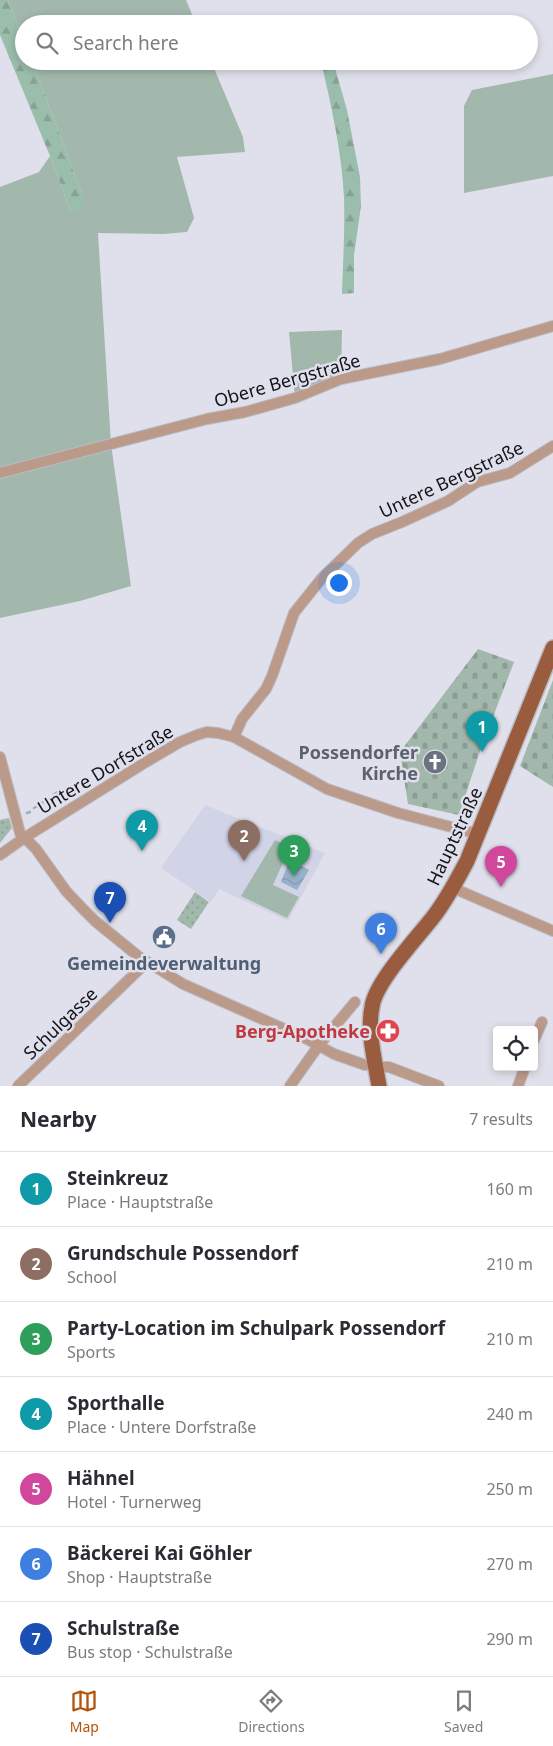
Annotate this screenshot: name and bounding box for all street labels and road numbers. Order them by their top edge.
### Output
street label: Obere Bergstraße [211,348,363,412]
street label: Untere Bergstraße [375,435,527,523]
street label: Untere Dorfstraße [33,719,177,819]
street label: Hauptstraße [421,783,487,889]
street label: Schulgasse [18,982,102,1064]

